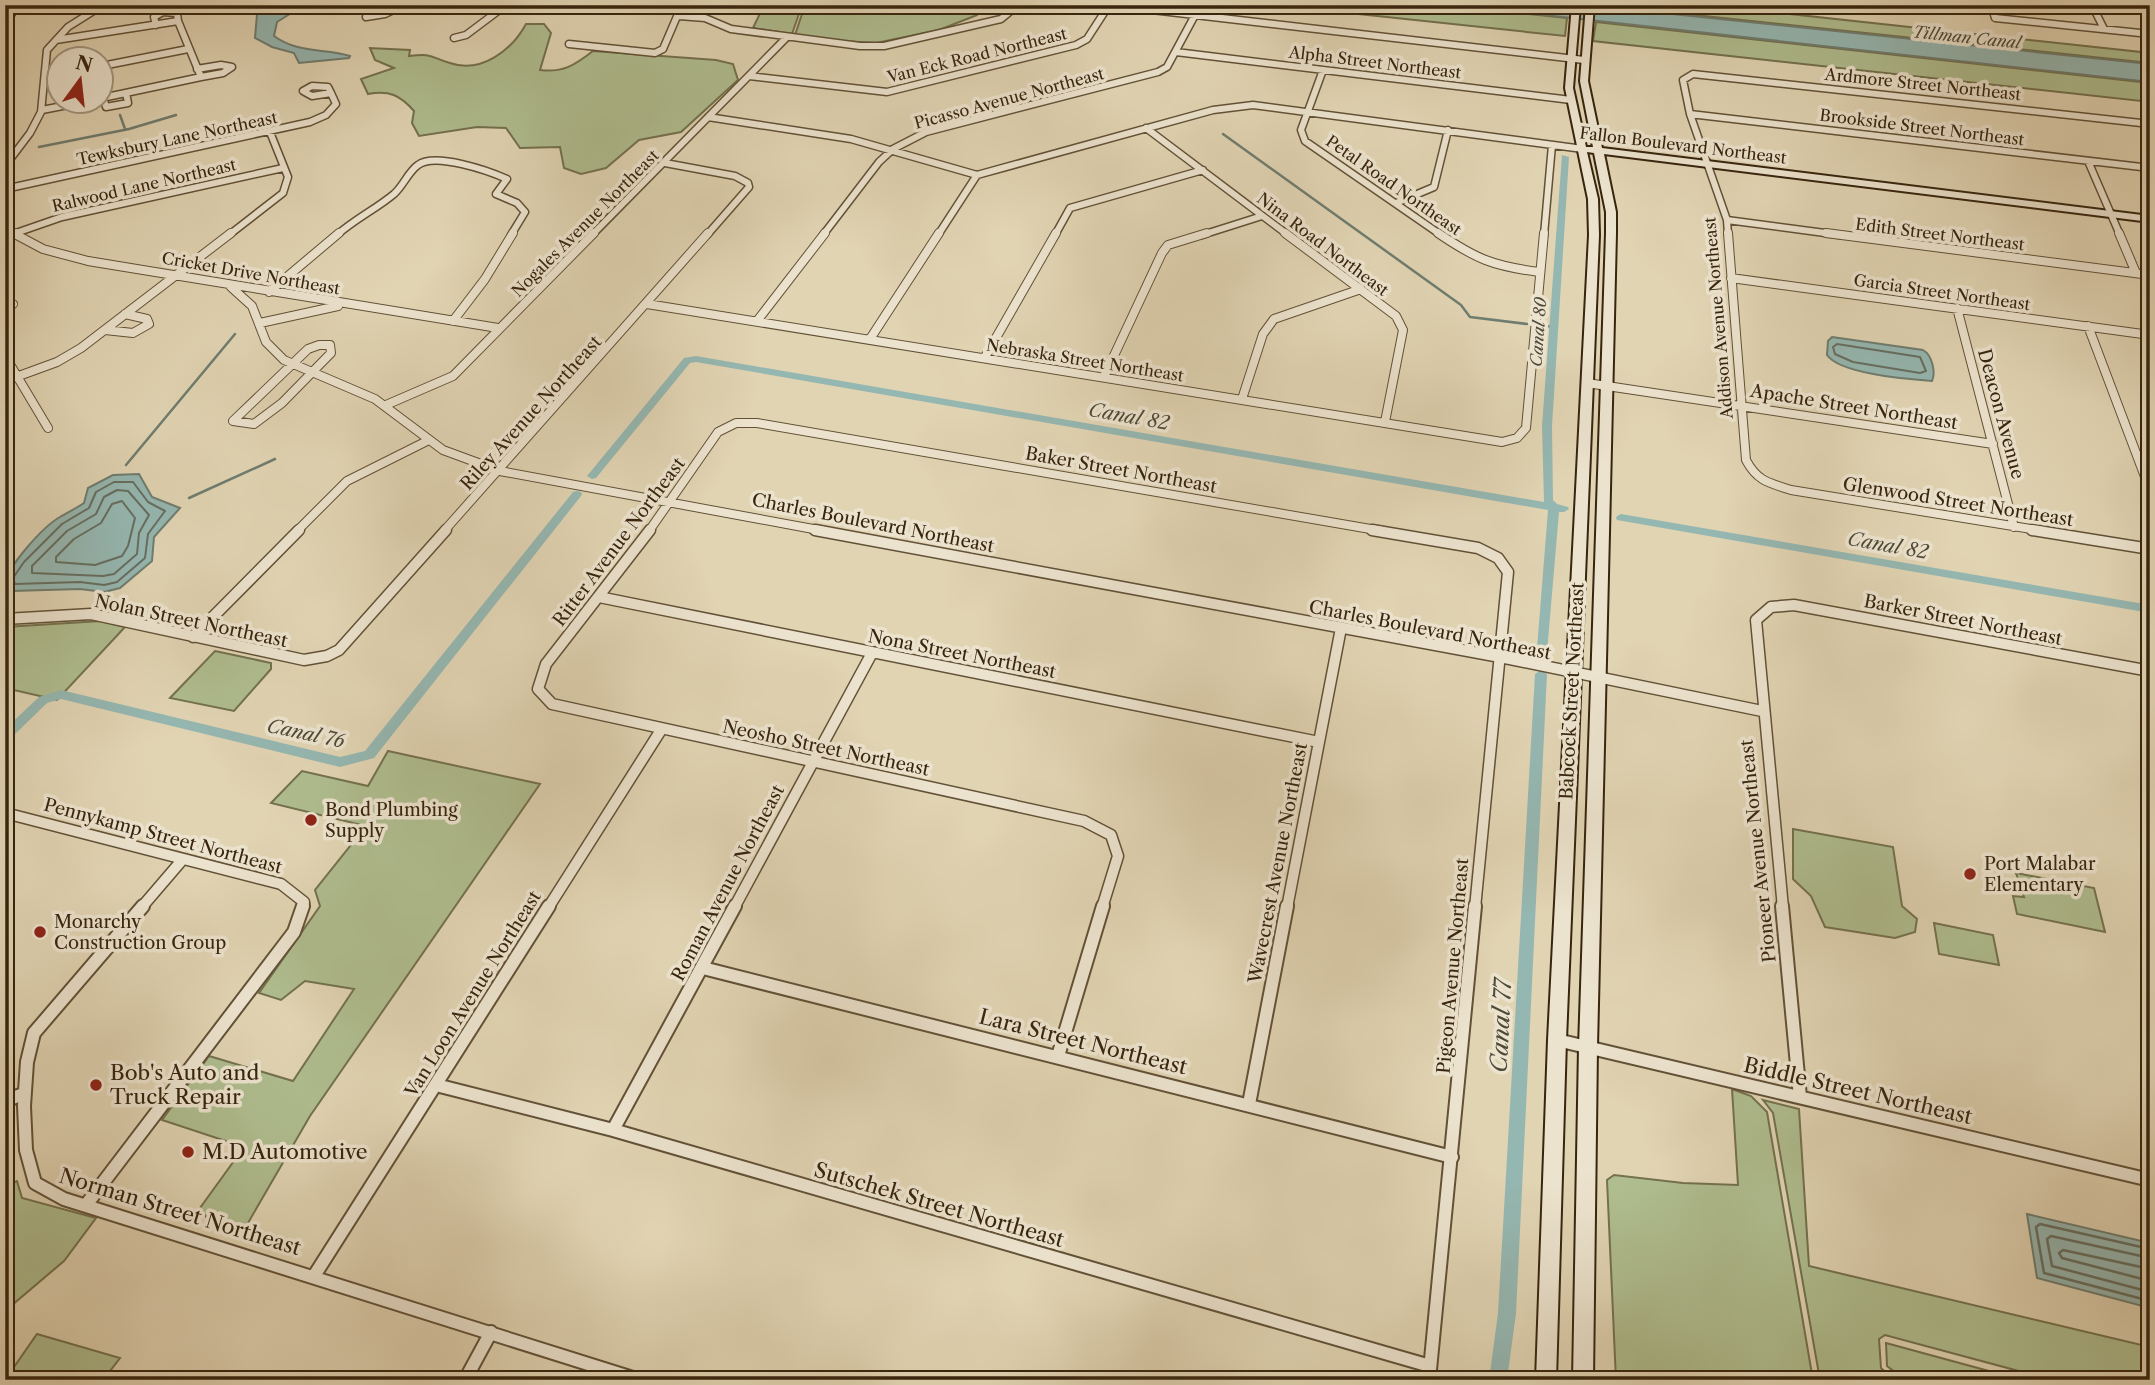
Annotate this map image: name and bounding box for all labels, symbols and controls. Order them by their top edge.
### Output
water label: Tillman Canal [1912,21,2024,53]
street label: Van Eck Road Northeast [884,23,1069,87]
street label: Alpha Street Northeast [1287,41,1463,83]
north arrow [46,46,116,116]
text: N [73,51,95,77]
street label: Picasso Avenue Northeast [912,63,1106,133]
street label: Ardmore Street Northeast [1823,64,2022,104]
street label: Brookside Street Northeast [1819,105,2026,150]
street label: Tewksbury Lane Northeast [75,107,279,169]
street label: Fallon Boulevard Northeast [1578,122,1788,168]
street label: Petal Road Northeast [1322,131,1466,240]
street label: Nogales Avenue Northeast [507,145,663,301]
street label: Ralwood Lane Northeast [50,154,238,216]
street label: Nina Road Northeast [1253,188,1393,300]
street label: Edith Street Northeast [1854,214,2026,254]
street label: Addison Avenue Northeast [1699,216,1737,421]
street label: Cricket Drive Northeast [160,247,342,299]
street label: Garcia Street Northeast [1852,270,2032,314]
water label: Canal 80 [1526,296,1550,367]
street label: Riley Avenue Northeast [456,331,607,495]
street label: Nebraska Street Northeast [985,335,1185,386]
street label: Deacon Avenue [1973,346,2029,482]
street label: Apache Street Northeast [1748,380,1960,434]
water label: Canal 82 [1087,398,1172,435]
street label: Baker Street Northeast [1024,442,1219,498]
street label: Ritter Avenue Northeast [548,453,690,631]
street label: Glenwood Street Northeast [1841,473,2075,531]
street label: Charles Boulevard Northeast [750,489,997,557]
water label: Canal 82 [1846,527,1931,564]
street label: Babcock Street Northeast [1555,581,1589,800]
street label: Nolan Street Northeast [93,590,290,652]
street label: Barker Street Northeast [1862,590,2065,650]
street label: Charles Boulevard Northeast [1307,596,1554,664]
street label: Nona Street Northeast [866,625,1058,683]
water label: Canal 76 [265,714,348,753]
street label: Neosho Street Northeast [721,715,932,781]
street label: Pioneer Avenue Northeast [1735,738,1781,964]
street label: Wavecrest Avenue Northeast [1244,740,1312,986]
street label: Roman Avenue Northeast [667,781,789,985]
street label: Pennykamp Street Northeast [41,794,285,879]
place label: Bond Plumbing Supply [325,799,458,842]
marker: Bond Plumbing Supply [303,812,319,828]
place label: Port Malabar Elementary [1984,853,2096,896]
street label: Pigeon Avenue Northeast [1433,857,1473,1075]
marker: Port Malabar Elementary [1962,866,1978,882]
street label: Van Loon Avenue Northeast [400,886,546,1102]
place label: Monarchy Construction Group [54,911,226,954]
marker: Monarchy Construction Group [32,924,48,940]
water label: Canal 77 [1485,976,1518,1073]
street label: Lara Street Northeast [977,1004,1190,1080]
street label: Biddle Street Northeast [1741,1052,1975,1129]
place label: Bob's Auto and Truck Repair [110,1060,259,1109]
marker: Bob's Auto and Truck Repair [88,1077,104,1093]
place label: M.D Automotive [202,1139,368,1164]
marker: M.D Automotive [180,1144,196,1160]
street label: Sutschek Street Northeast [811,1157,1068,1252]
street label: Norman Street Northeast [56,1163,305,1260]

